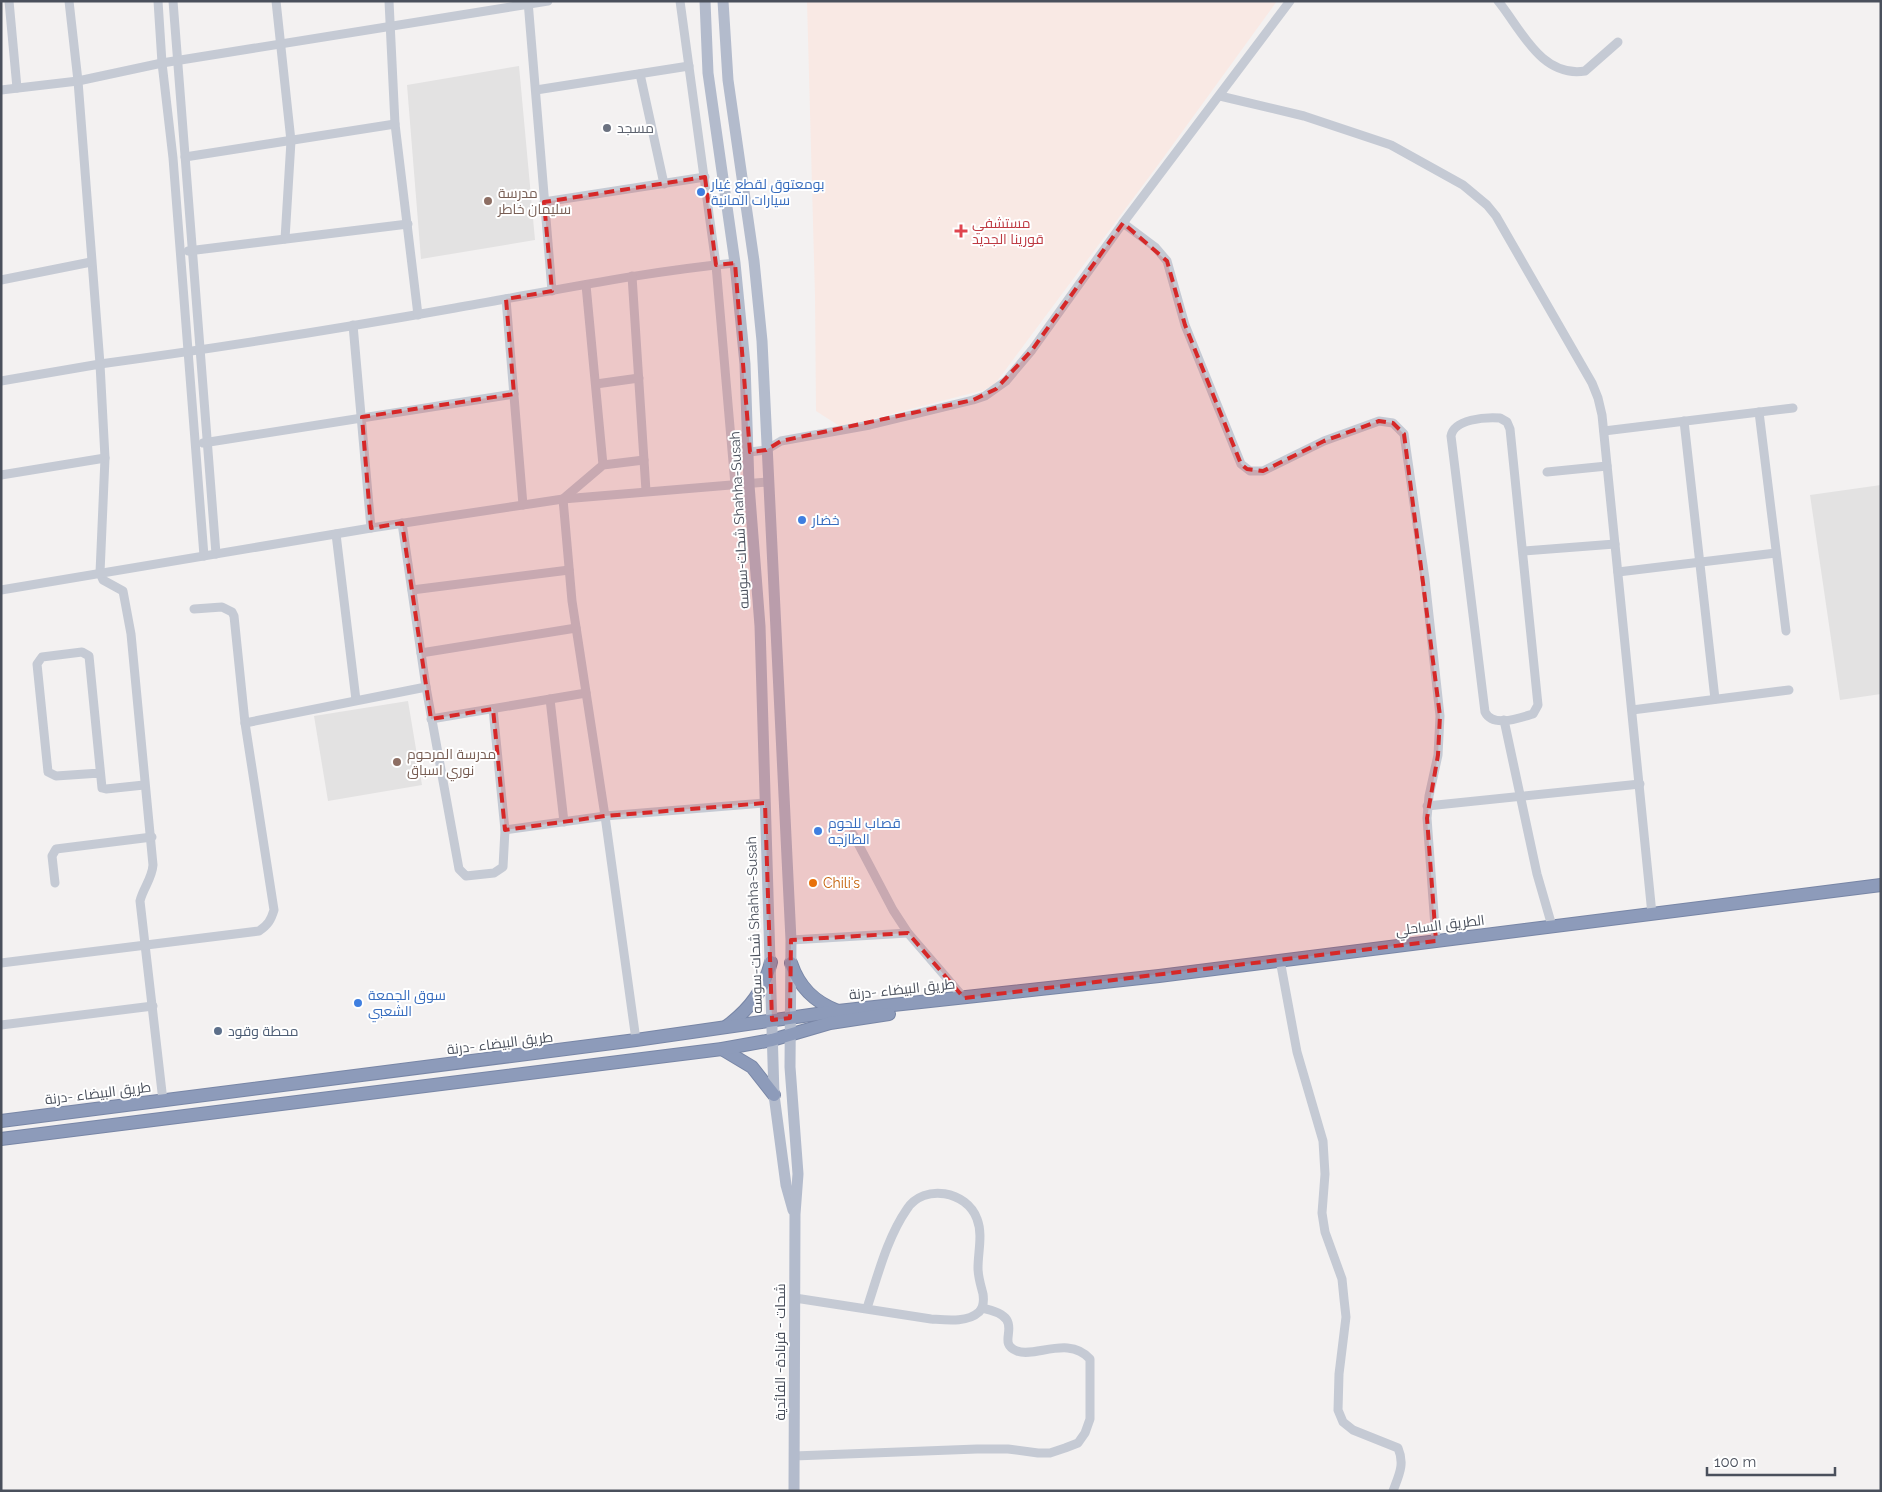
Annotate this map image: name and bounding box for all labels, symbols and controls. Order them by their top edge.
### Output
place label: مسجد [617,120,654,136]
marker: مسجد [601,122,613,134]
place label: بومعتوق لقطع غيار سيارات المانية [710,176,824,208]
place label: مدرسة سليمان خاطر [497,185,571,217]
marker: بومعتوق لقطع غيار سيارات المانية [695,186,707,198]
marker: مدرسة سليمان خاطر [482,195,494,207]
place label: مستشفي قورينا الجديد [972,215,1044,247]
marker: مستشفي قورينا الجديد [954,224,968,238]
street label: شحات-سوسه Shahha-Susah [726,431,752,609]
place label: خضار [811,512,840,528]
marker: خضار [796,514,808,526]
place label: مدرسة المرحوم نوري اسباق [407,746,496,782]
marker: مدرسة المرحوم نوري اسباق [391,756,403,768]
place label: قصاب للحوم الطازجه [828,815,901,847]
marker: قصاب للحوم الطازجه [812,825,824,837]
street label: شحات-سوسه Shahha-Susah [743,836,765,1014]
place label: Chili's [823,875,860,891]
marker: Chili's [807,877,819,889]
street label: الطريق الساحلي [1395,912,1486,942]
street label: طريق البيضاء -درنة [848,975,956,1004]
place label: سوق الجمعة الشعبي [368,987,446,1023]
marker: سوق الجمعة الشعبي [352,997,364,1009]
place label: محطة وقود [228,1023,299,1039]
marker: محطة وقود [212,1025,224,1037]
street label: طريق البيضاء -درنة [446,1029,554,1058]
street label: طريق البيضاء -درنة [44,1079,152,1108]
street label: شحات - قرنادة- الفائدية [772,1284,788,1421]
scale bar [1707,1444,1834,1476]
text: 100 m [1714,1453,1756,1471]

